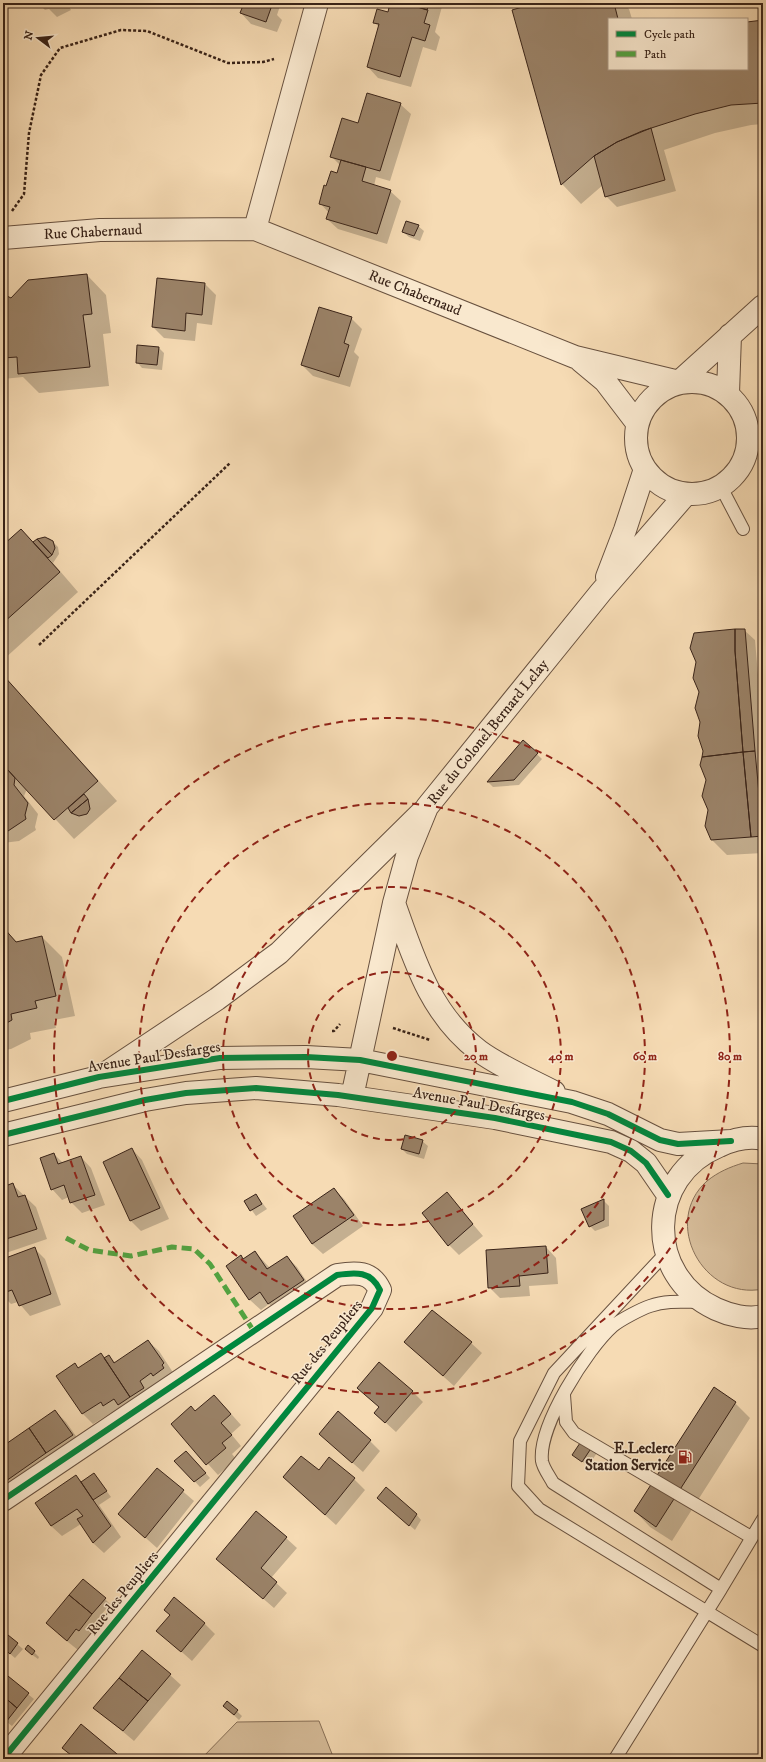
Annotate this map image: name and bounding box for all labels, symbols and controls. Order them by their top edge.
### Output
north arrow [18,18,58,58]
legend [608,18,748,70]
text: Cycle path [644,27,696,42]
text: N [21,29,37,42]
text: Path [644,47,667,62]
street label: Rue Chabernaud [43,220,143,244]
street label: Rue Chabernaud [366,266,465,320]
street label: Rue du Colonel Bernard Lelay [423,655,553,809]
street label: Avenue Paul Desfarges [86,1037,222,1077]
centre of rings [385,1049,399,1063]
text: 20 m [464,1049,488,1064]
text: 40 m [548,1049,573,1064]
text: 60 m [633,1049,657,1064]
text: 80 m [718,1049,742,1064]
street label: Avenue Paul Desfarges [411,1083,547,1125]
street label: Rue des Peupliers [287,1296,367,1388]
place label: E.Leclerc Station Service [585,1439,675,1475]
fuel station icon: E.Leclerc Station Service [677,1449,693,1465]
street label: Rue des Peupliers [83,1547,163,1639]

